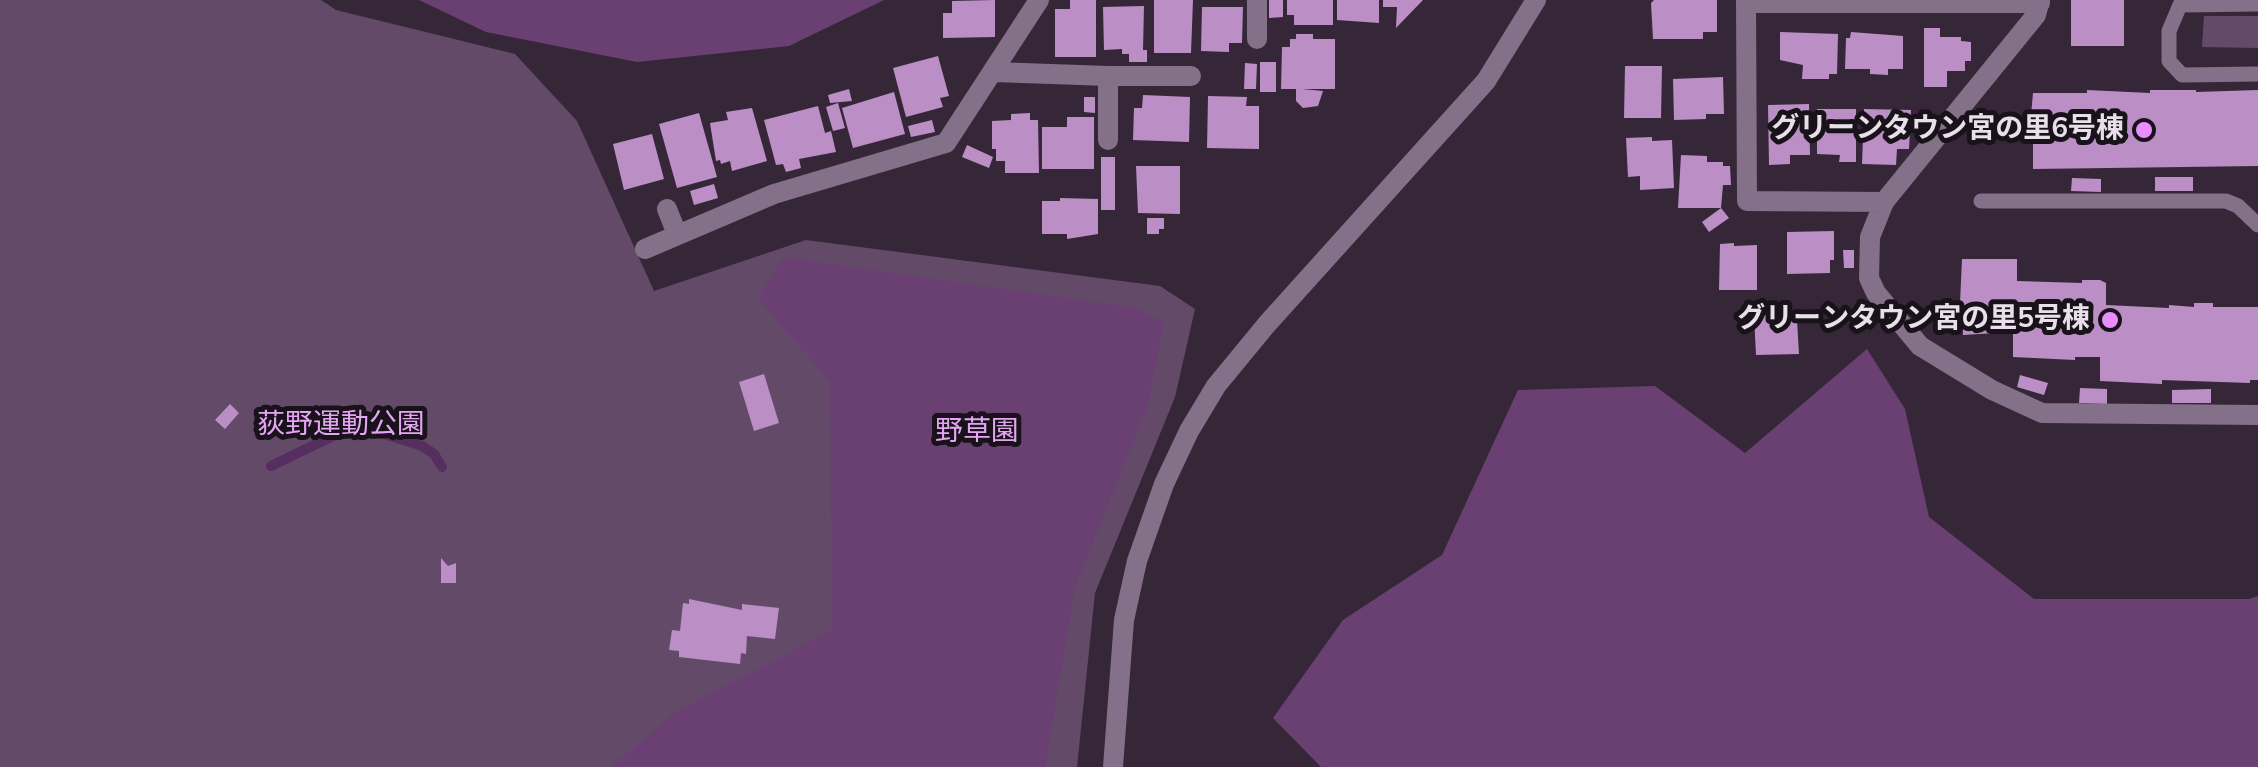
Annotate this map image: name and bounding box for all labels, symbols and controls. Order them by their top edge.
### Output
place label: グリーンタウン宮の里6号棟 [1771,113,2124,147]
marker: グリーンタウン宮の里6号棟 [2133,119,2155,141]
place label: グリーンタウン宮の里5号棟 [1737,303,2090,337]
marker: グリーンタウン宮の里5号棟 [2099,309,2121,331]
park label: 荻野運動公園 [257,409,425,443]
park label: 野草園 [935,416,1019,450]

